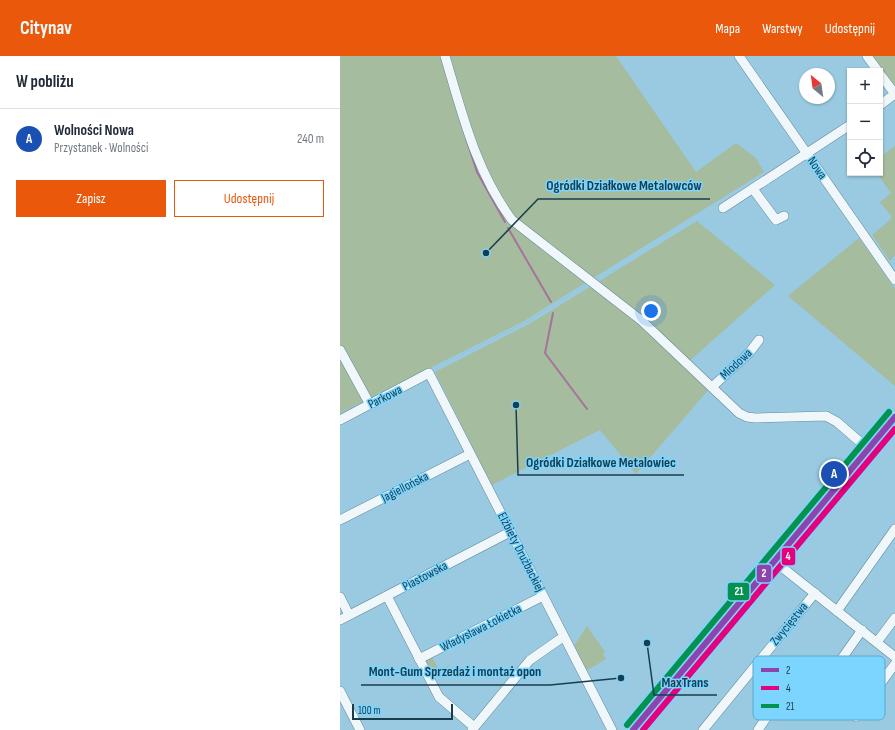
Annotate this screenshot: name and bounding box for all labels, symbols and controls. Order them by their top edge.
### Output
text: Citynav [20,17,72,40]
text: Mapa [715,20,740,37]
text: Warstwy [762,20,803,37]
text: Udostępnij [825,20,875,37]
north arrow [799,68,835,104]
map controls [847,68,883,176]
button: + [847,68,883,104]
text: W pobliżu [16,72,74,92]
button: − [847,104,883,140]
text: Wolności Nowa [54,121,134,140]
text: A [26,131,32,147]
text: 240 m [297,131,324,147]
text: Przystanek · Wolności [54,140,148,156]
button: locate [847,140,883,176]
street label: Nowa [804,154,830,182]
callout: Ogródki Działkowe Metalowców [538,173,710,199]
text: Ogródki Działkowe Metalowców [546,177,702,194]
button: Zapisz [16,180,166,217]
button: Udostępnij [174,180,324,217]
your location [641,301,661,321]
street label: Miodowa [716,345,756,383]
street label: Parkowa [365,382,405,412]
callout: Ogródki Działkowe Metalowiec [518,449,684,475]
text: Ogródki Działkowe Metalowiec [526,454,676,471]
pin: A [821,459,847,489]
street label: Jagiellońska [378,468,431,506]
street label: Elżbiety Drużbackiej [494,509,548,595]
line badge: 4 [781,547,796,566]
text: 4 [785,550,791,563]
street label: Piastowska [400,558,450,594]
line badge: 2 [756,564,772,583]
text: 2 [762,567,767,580]
line badge: 21 [727,582,750,601]
text: 21 [734,585,744,598]
street label: Zwycięstwa [767,599,811,649]
street label: Władysława Łokietka [438,601,524,655]
legend [753,656,885,720]
callout: Mont-Gum Sprzedaż i montaż opon [361,659,550,685]
text: Mont-Gum Sprzedaż i montaż opon [369,663,541,680]
text: 2 [786,664,791,677]
callout: MaxTrans [654,669,717,695]
text: MaxTrans [661,674,709,691]
text: 4 [786,682,791,695]
text: 21 [786,700,795,713]
scale bar [352,702,453,721]
text: 100 m [358,704,380,717]

